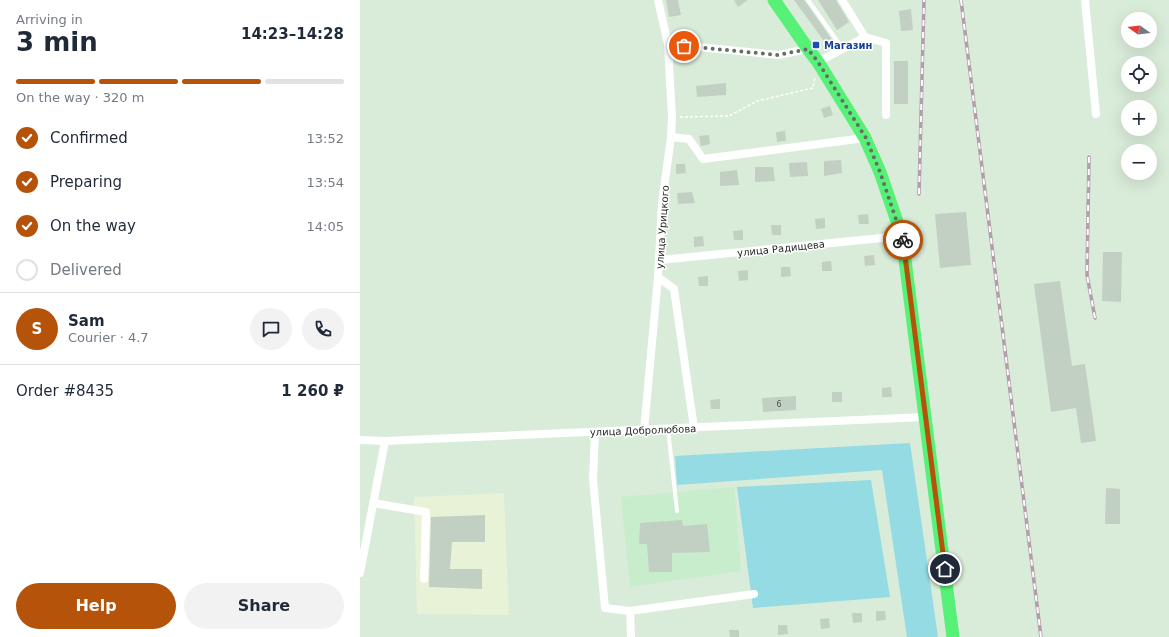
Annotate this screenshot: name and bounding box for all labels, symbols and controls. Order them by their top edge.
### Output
text: Arriving in [16,12,83,27]
north arrow [1121,12,1157,48]
map controls [1121,12,1157,180]
text: 14:23–14:28 [241,25,344,43]
text: 3 min [16,27,98,57]
pin [667,29,701,63]
icon: bag [673,35,695,57]
marker: Магазин [811,40,821,50]
place label: Магазин [824,40,872,51]
button: locate [1121,56,1157,92]
text: On the way · 320 m [16,90,144,105]
button: + [1121,100,1157,136]
icon: check [16,127,38,149]
text: Confirmed [50,129,128,147]
text: 13:52 [307,131,344,146]
button: − [1121,144,1157,180]
icon: check [16,171,38,193]
text: Preparing [50,173,122,191]
text: 13:54 [307,175,344,190]
street label: улица Урицкого [654,185,671,269]
icon: check [16,215,38,237]
text: On the way [50,217,136,235]
text: 14:05 [307,219,344,234]
courier [883,220,923,260]
icon: bike [892,229,914,251]
street label: улица Радищева [737,238,825,259]
text: Delivered [50,261,122,279]
button: chat [250,308,292,350]
button: phone [302,308,344,350]
text: Sam [68,312,105,330]
text: S [32,320,42,338]
text: Courier · 4.7 [68,330,149,345]
text: Order #8435 [16,382,114,400]
text: 1 260 ₽ [281,382,344,400]
house number: 6 [776,400,782,409]
street label: улица Добролюбова [590,423,696,438]
pin [928,552,962,586]
icon: home [934,558,956,580]
button: Help [16,583,176,629]
button: Share [184,583,344,629]

